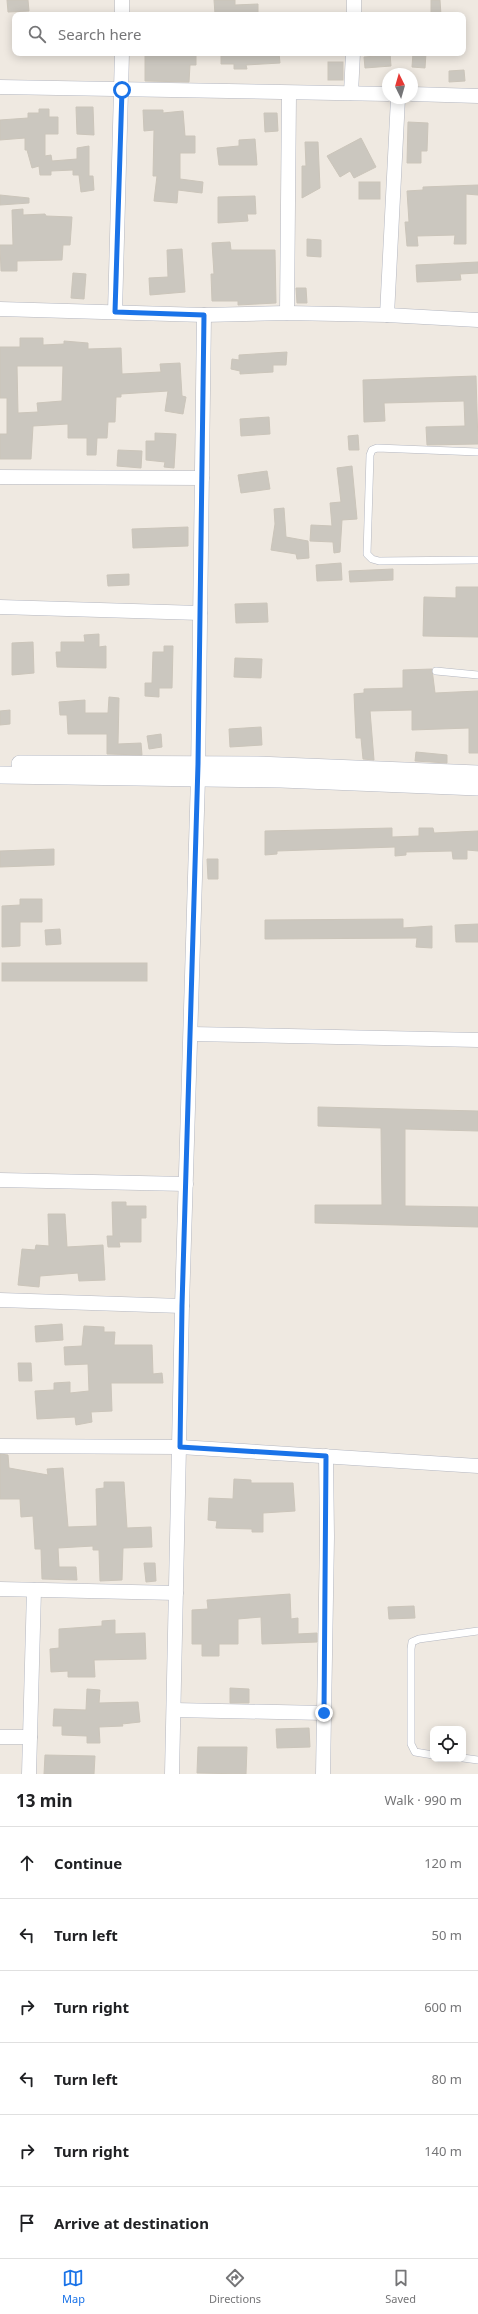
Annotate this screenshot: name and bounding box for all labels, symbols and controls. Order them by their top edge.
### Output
search box [12,12,466,56]
icon: search [26,23,48,45]
text: Search here [58,24,141,44]
north arrow [382,68,418,104]
route start [113,81,131,99]
route end [315,1704,333,1722]
map controls [430,1726,466,1762]
button: locate [430,1726,466,1762]
text: 13 min [16,1789,73,1812]
text: Walk · 990 m [384,1791,462,1809]
icon: ahead [16,1852,38,1874]
text: Continue [54,1853,122,1873]
text: 120 m [424,1854,462,1872]
icon: left [16,1924,38,1946]
text: Turn left [54,1925,118,1945]
text: 50 m [432,1926,462,1944]
icon: right [16,1996,38,2018]
text: Turn right [54,1997,129,2017]
text: 600 m [424,1998,462,2016]
icon: left [16,2068,38,2090]
text: Turn left [54,2069,118,2089]
text: 80 m [432,2070,462,2088]
icon: right [16,2140,38,2162]
text: Turn right [54,2141,129,2161]
text: 140 m [424,2142,462,2160]
icon: arrive [16,2212,38,2234]
text: Arrive at destination [54,2213,209,2233]
tab: Map [62,2267,85,2306]
tab: Directions [209,2267,261,2306]
tab: Saved [385,2267,416,2306]

